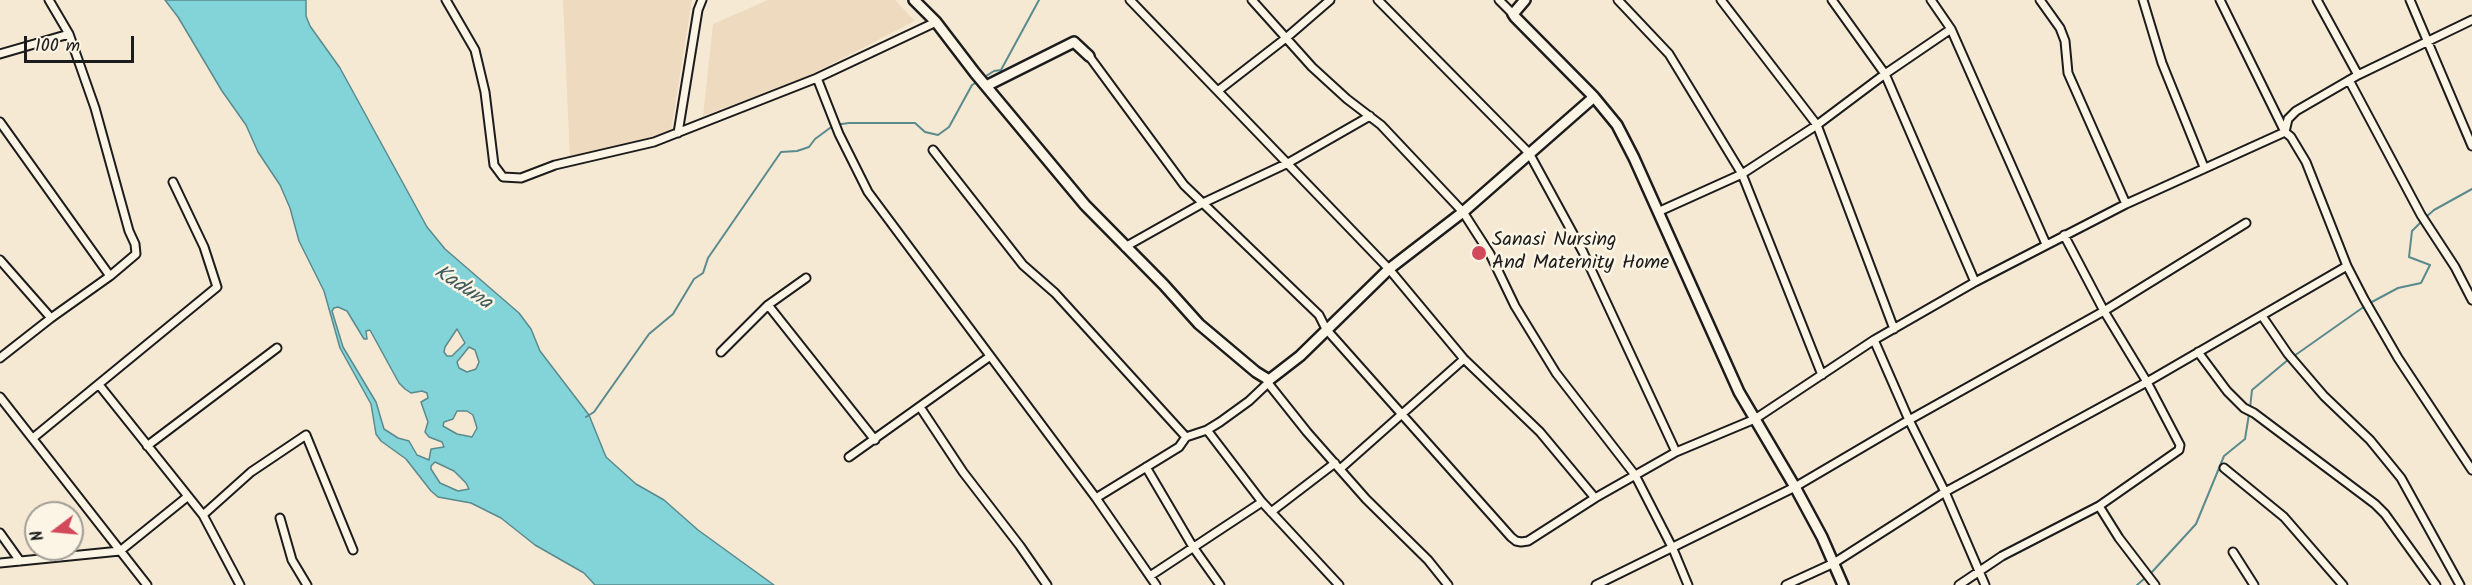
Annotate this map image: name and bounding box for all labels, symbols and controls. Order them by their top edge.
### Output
scale bar [27,24,136,62]
text: 100 m [35,32,80,61]
place label: Sanasi Nursing And Maternity Home [1492,230,1669,277]
marker: Sanasi Nursing And Maternity Home [1470,244,1488,262]
water label: Kaduna [428,261,496,317]
north arrow [24,501,84,561]
text: N [25,527,52,544]

